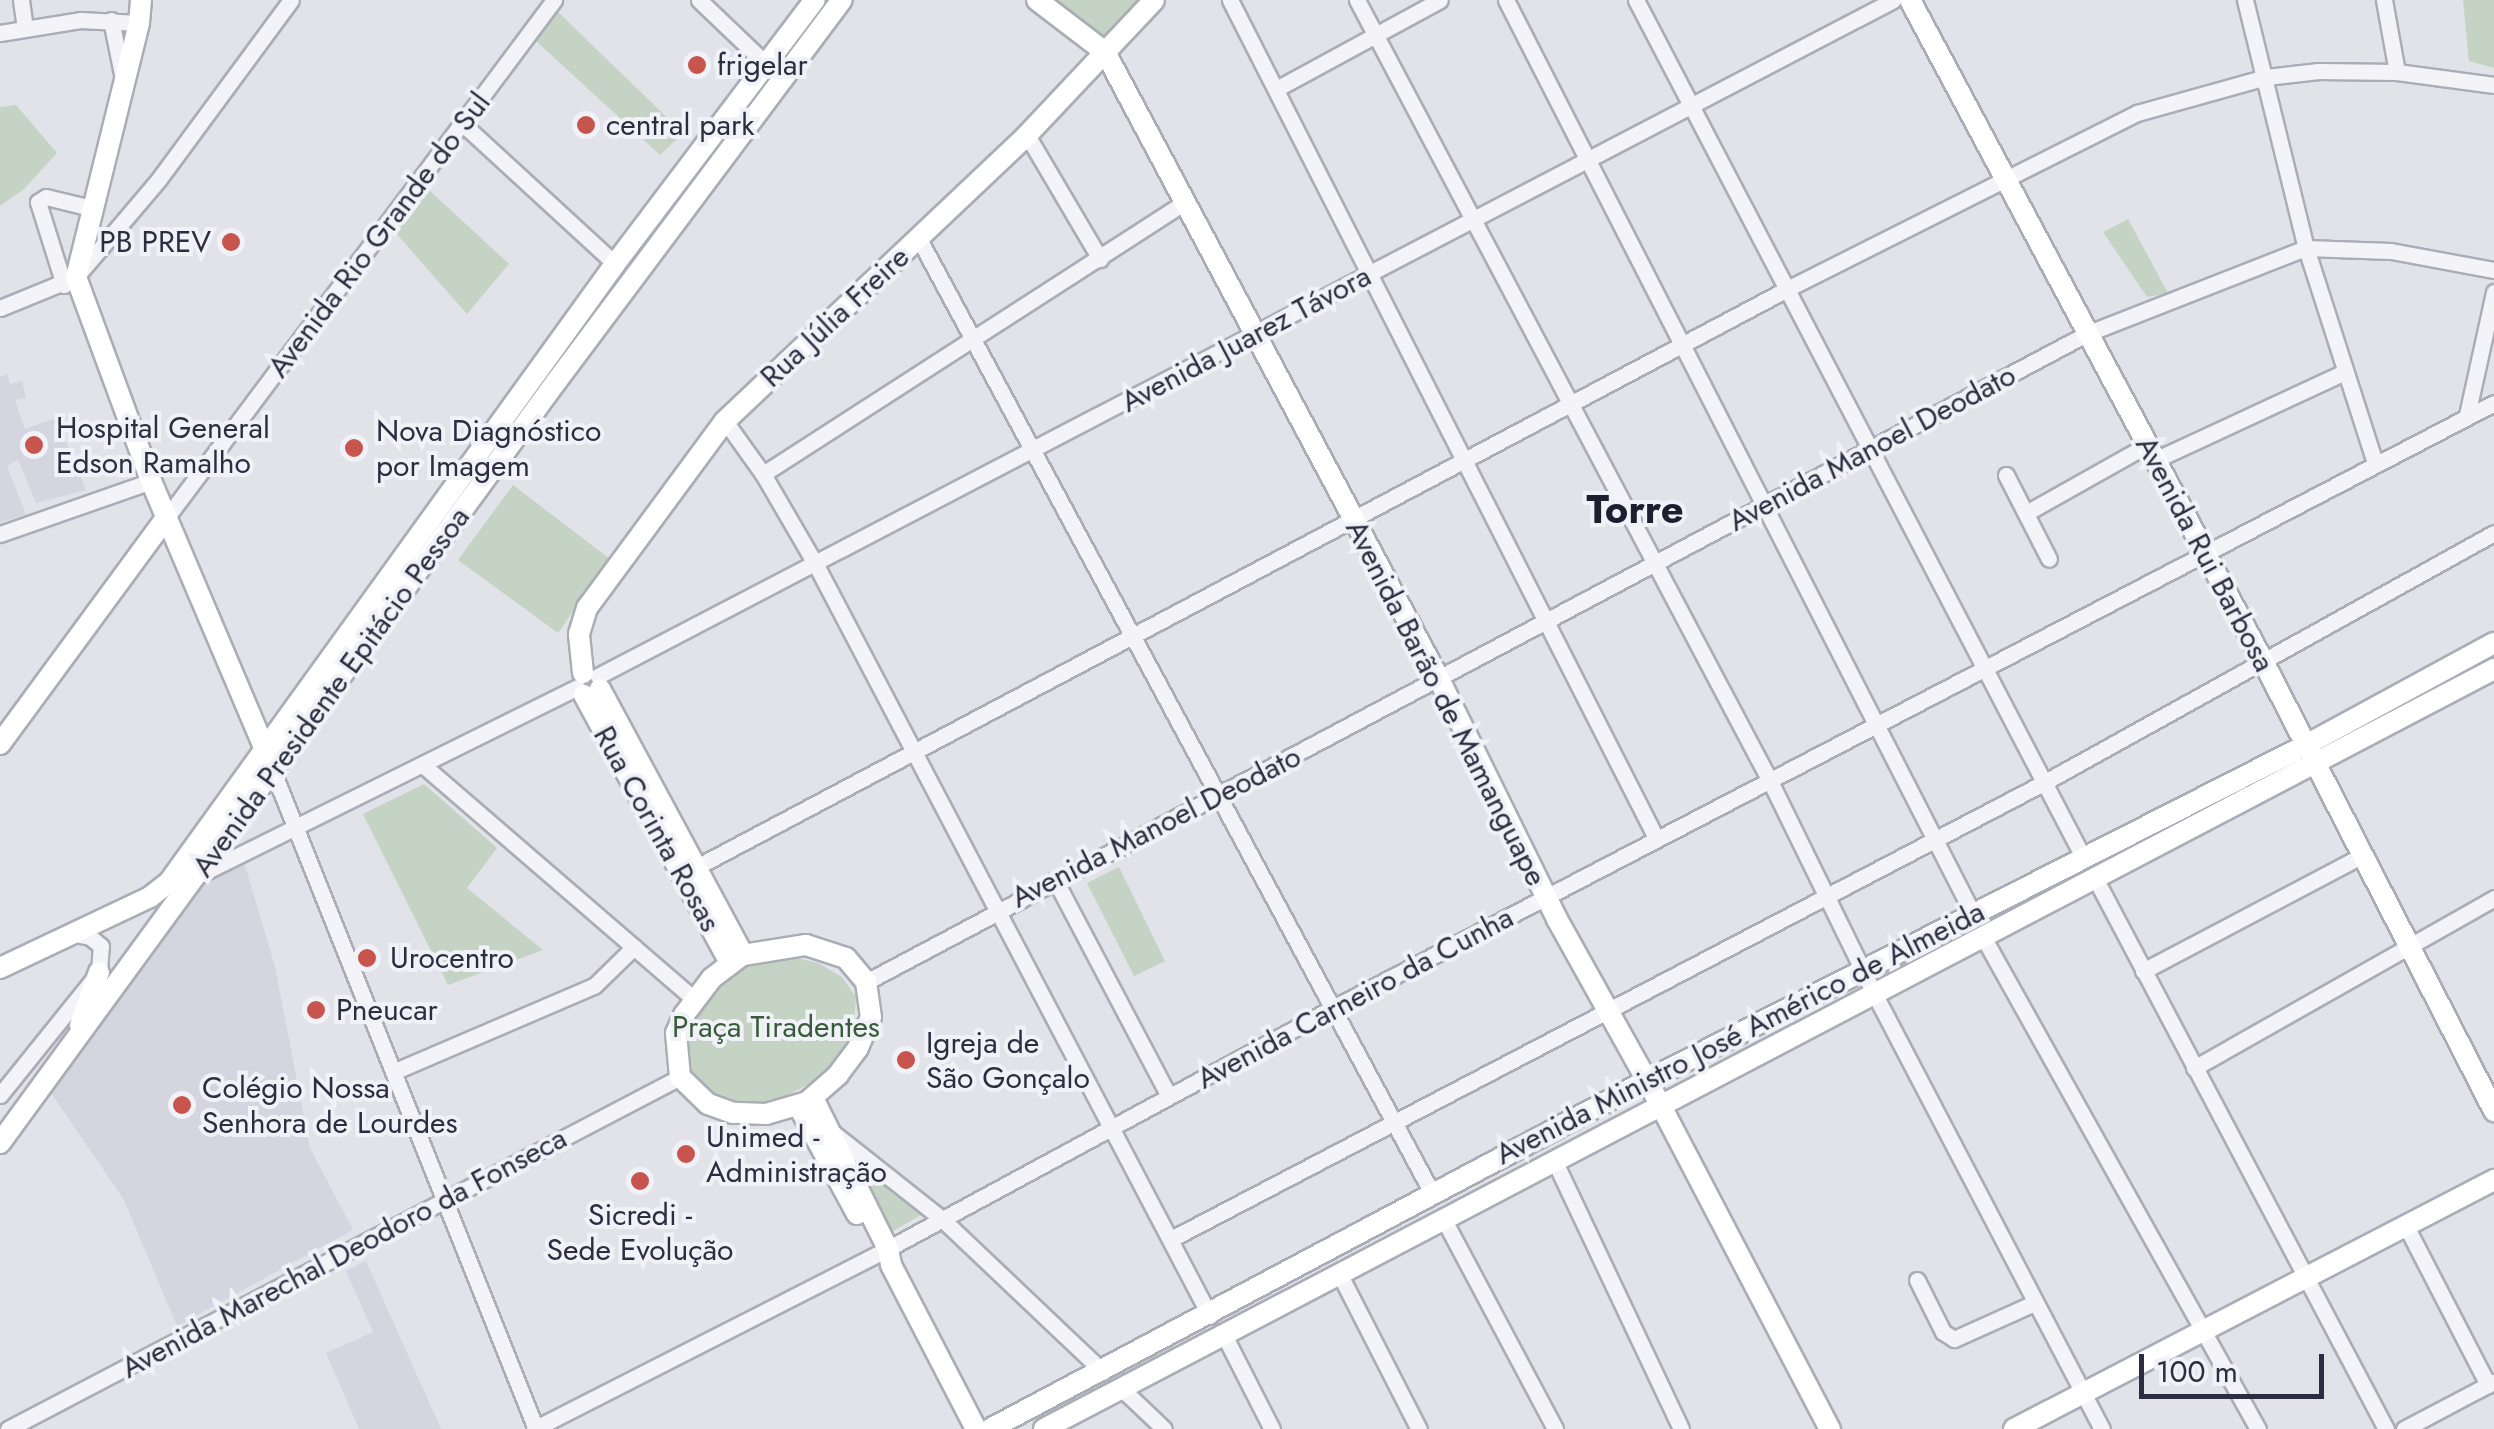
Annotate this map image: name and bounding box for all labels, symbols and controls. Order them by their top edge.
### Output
place label: frigelar [717,47,808,83]
marker: frigelar [686,54,708,76]
street label: Avenida Rio Grande do Sul [260,85,498,385]
place label: central park [606,107,754,143]
marker: central park [575,114,597,136]
place label: PB PREV [99,224,211,260]
marker: PB PREV [220,231,242,253]
street label: Rua Júlia Freire [753,239,917,395]
street label: Avenida Juarez Távora [1115,258,1377,420]
street label: Avenida Manoel Deodato [1722,357,2022,539]
place label: Hospital General Edson Ramalho [56,410,270,480]
place label: Nova Diagnóstico por Imagem [376,413,601,484]
street label: Avenida Rui Barbosa [2128,430,2282,678]
marker: Hospital General Edson Ramalho [21,432,47,458]
marker: Nova Diagnóstico por Imagem [341,435,367,461]
district label: Torre [1586,485,1684,533]
street label: Avenida Presidente Epitácio Pessoa [185,500,477,884]
street label: Avenida Barão de Mamanguape [1338,514,1554,892]
street label: Rua Corinta Rosas [586,720,728,938]
street label: Avenida Manoel Deodato [1005,738,1307,916]
street label: Avenida Ministro José Américo de Almeida [1490,894,1990,1172]
street label: Avenida Carneiro da Cunha [1191,899,1519,1097]
place label: Urocentro [390,940,514,976]
marker: Urocentro [354,945,380,971]
place label: Pneucar [336,992,438,1028]
marker: Pneucar [305,999,327,1021]
park label: Praça Tiradentes [672,1009,880,1045]
place label: Igreja de São Gonçalo [926,1025,1090,1096]
marker: Igreja de São Gonçalo [895,1049,917,1071]
place label: Colégio Nossa Senhora de Lourdes [202,1070,458,1140]
marker: Colégio Nossa Senhora de Lourdes [171,1094,193,1116]
place label: Unimed - Administração [706,1119,887,1190]
street label: Avenida Marechal Deodoro da Fonseca [115,1120,573,1386]
marker: Unimed - Administração [675,1143,697,1165]
marker: Sicredi - Sede Evolução [629,1170,651,1192]
place label: Sicredi - Sede Evolução [547,1197,733,1268]
scale bar [2144,1334,2329,1396]
text: 100 m [2156,1350,2238,1393]

